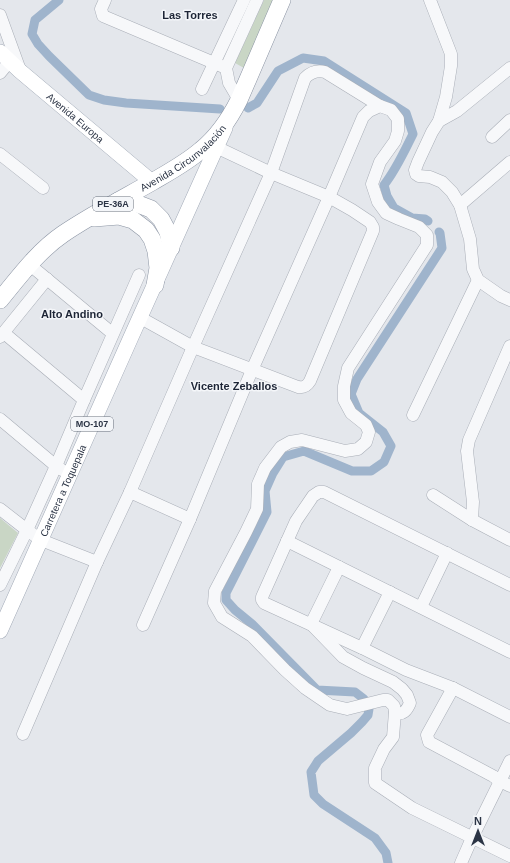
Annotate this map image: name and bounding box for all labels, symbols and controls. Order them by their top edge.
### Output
district label: Las Torres [162,9,218,21]
street label: Avenida Europa [44,91,106,145]
street label: Avenida Circunvalación [138,123,228,194]
road number: PE-36A [93,197,133,211]
district label: Alto Andino [41,308,103,320]
district label: Vicente Zeballos [191,380,277,392]
road number: MO-107 [71,417,113,431]
street label: Carretera a Toquepala [38,443,89,538]
north arrow [458,811,498,851]
text: N [474,815,482,827]

